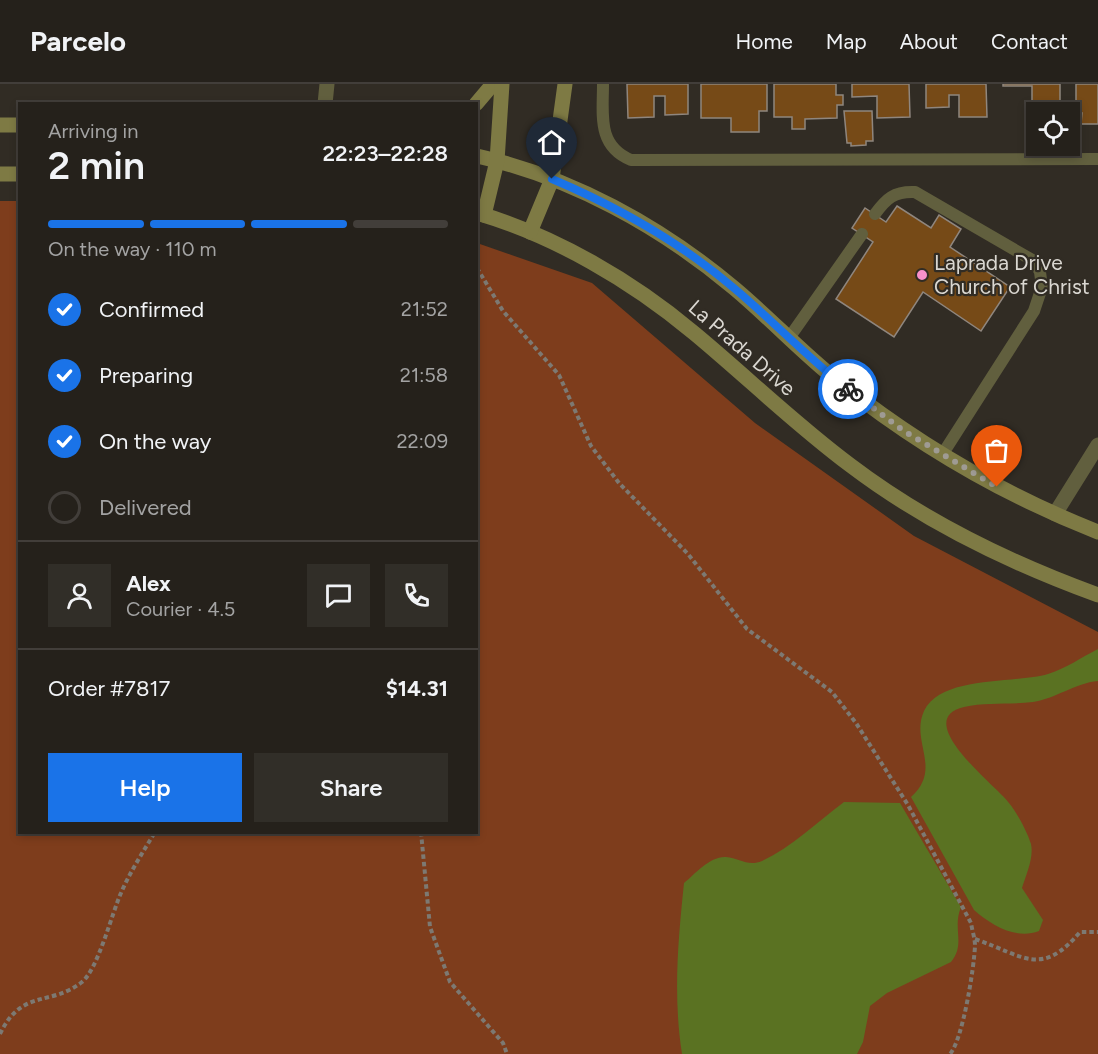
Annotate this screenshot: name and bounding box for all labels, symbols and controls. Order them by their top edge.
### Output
text: Parcelo [30,24,126,58]
text: Home [736,29,793,54]
text: Map [826,29,867,54]
text: About [900,29,958,54]
text: Contact [991,29,1068,54]
map controls [1026,102,1080,156]
button: locate [1026,102,1080,156]
pin [526,117,577,179]
text: Arriving in [48,119,138,143]
icon: home [535,126,568,159]
text: 22:23–22:28 [323,140,448,167]
text: 2 min [48,142,145,189]
text: On the way · 110 m [48,237,216,261]
place label: Laprada Drive Church of Christ [934,250,1090,299]
marker: Laprada Drive Church of Christ [915,268,929,282]
icon: check [48,293,81,326]
street label: La Prada Drive [684,294,801,401]
text: Confirmed [99,296,204,323]
text: 21:52 [401,297,448,321]
icon: check [48,359,81,392]
courier [818,359,878,419]
text: Preparing [99,362,193,389]
text: 21:58 [400,363,448,387]
icon: bike [832,373,865,406]
icon: check [48,425,81,458]
pin [971,425,1022,487]
text: On the way [99,428,211,455]
text: 22:09 [396,429,448,453]
icon: bag [980,434,1013,467]
text: Delivered [99,494,192,521]
button: person [48,564,111,627]
button: chat [307,564,370,627]
button: phone [385,564,448,627]
text: Alex [126,570,171,597]
text: Courier · 4.5 [126,597,235,621]
text: Order #7817 [48,675,170,702]
text: $14.31 [386,675,448,702]
button: Help [48,753,242,822]
button: Share [254,753,448,822]

